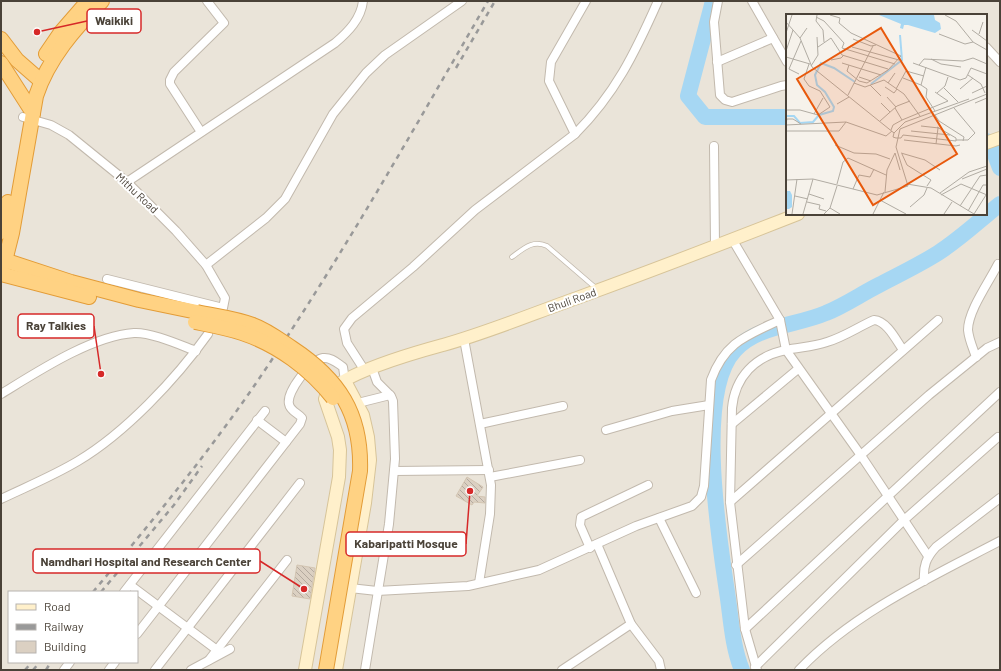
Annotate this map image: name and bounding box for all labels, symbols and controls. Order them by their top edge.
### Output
callout: Waikiki [87,9,141,33]
text: Waikiki [95,13,133,27]
inset map [786,14,987,215]
street label: Mithu Road [114,170,161,215]
street label: Bhuli Road [546,285,598,314]
callout: Ray Talkies [18,314,94,338]
text: Ray Talkies [26,318,86,332]
callout: Kabaripatti Mosque [346,532,466,556]
text: Kabaripatti Mosque [354,536,458,550]
callout: Namdhari Hospital and Research Center [33,549,260,573]
text: Namdhari Hospital and Research Center [41,554,252,568]
legend [8,591,138,663]
text: Road [44,599,71,613]
text: Railway [44,619,84,633]
text: Building [44,639,86,653]

